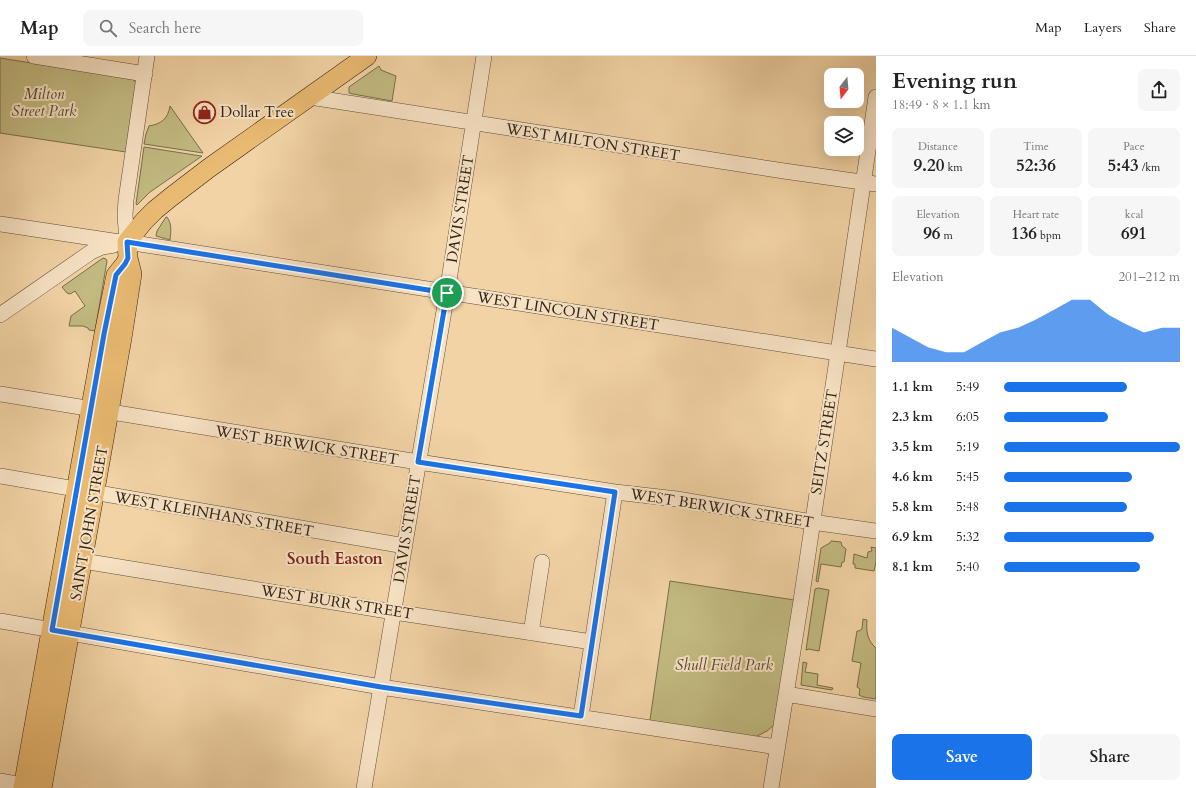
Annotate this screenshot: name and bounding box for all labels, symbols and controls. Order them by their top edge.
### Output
search box [83,10,363,46]
text: Map [20,15,59,41]
icon: search [97,17,119,39]
text: Search here [129,18,201,38]
text: Map [1035,18,1062,37]
text: Layers [1084,18,1122,37]
text: Share [1144,18,1176,37]
text: Evening run [892,66,1017,96]
north arrow [824,68,864,108]
map controls [824,68,864,156]
button: share [1138,69,1180,111]
park label: Milton Street Park [11,84,77,121]
text: 18:49 · 8 × 1.1 km [892,96,991,114]
shop icon: Dollar Tree [192,99,218,125]
place label: Dollar Tree [220,102,294,122]
button: layers [824,116,864,156]
street label: WEST MILTON STREET [504,118,681,166]
text: Distance [918,139,958,154]
text: Time [1023,139,1049,154]
text: Pace [1123,139,1145,154]
street label: DAVIS STREET [442,154,478,264]
text: 9.20 [913,154,944,177]
text: 52:36 [1016,154,1056,177]
text: 5:43 [1108,154,1139,177]
text: km [944,160,963,175]
text: /km [1139,160,1160,175]
text: Elevation [916,207,960,222]
text: Heart rate [1013,207,1059,222]
text: kcal [1125,207,1143,222]
text: 96 [923,222,941,245]
text: 136 [1011,222,1037,245]
text: 691 [1121,222,1147,245]
text: m [941,228,953,243]
text: bpm [1037,228,1061,243]
text: Elevation [892,268,944,286]
text: 201–212 m [1118,268,1180,286]
pin [430,276,464,310]
icon: arrive [436,282,458,304]
street label: WEST LINCOLN STREET [475,287,660,335]
text: 1.1 km [892,378,933,396]
text: 5:49 [956,378,979,396]
street label: SEITZ STREET [806,388,842,496]
text: 2.3 km [892,408,933,426]
text: 6:05 [956,408,979,426]
street label: WEST BERWICK STREET [213,420,400,469]
text: 3.5 km [892,438,933,456]
text: 5:19 [956,438,979,456]
street label: SAINT JOHN STREET [66,444,112,602]
text: 4.6 km [892,468,933,486]
text: 5:45 [956,468,979,486]
street label: DAVIS STREET [389,474,425,584]
street label: WEST BERWICK STREET [628,483,815,532]
street label: WEST KLEINHANS STREET [112,486,315,541]
text: 5.8 km [892,498,933,516]
text: 5:48 [956,498,979,516]
text: 6.9 km [892,528,933,546]
text: 5:32 [956,528,979,546]
district label: South Easton [287,548,384,570]
text: 8.1 km [892,558,933,576]
text: 5:40 [956,558,979,576]
street label: WEST BURR STREET [258,580,415,624]
park label: Shull Field Park [675,655,773,675]
button: Save [892,734,1032,780]
button: Share [1040,734,1180,780]

